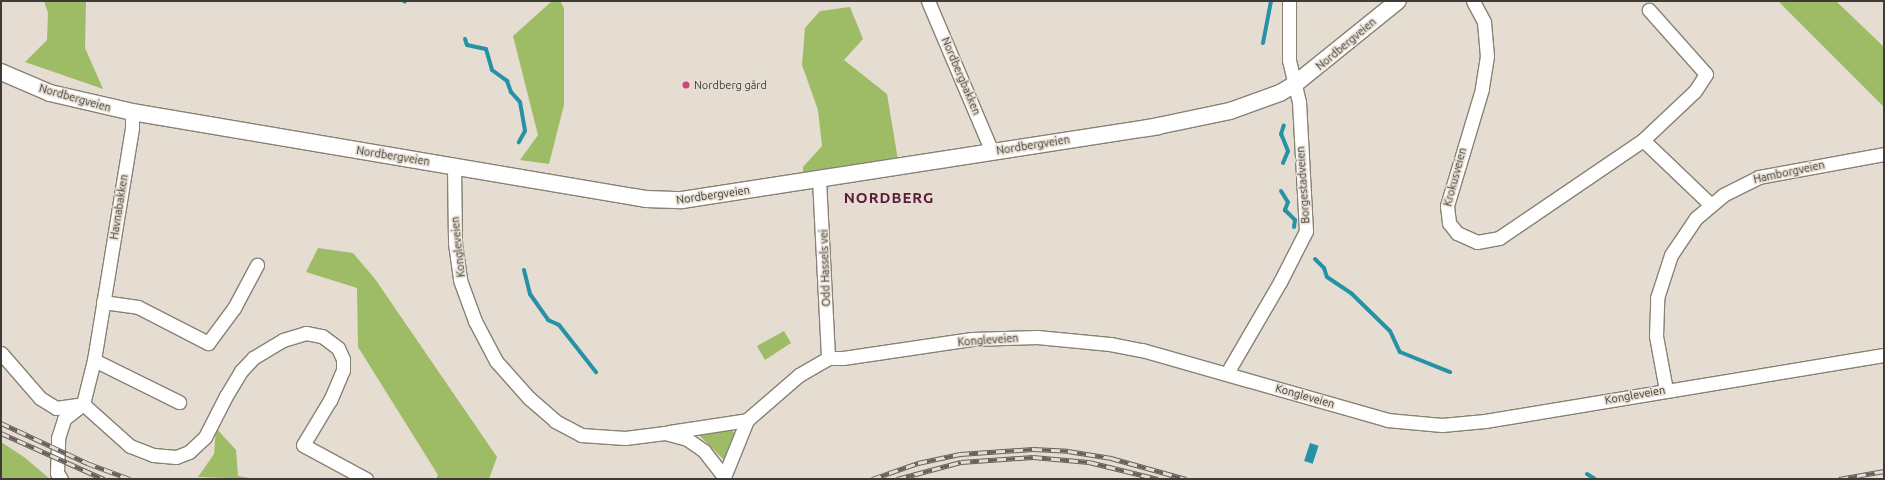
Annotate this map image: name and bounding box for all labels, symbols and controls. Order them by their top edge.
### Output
street label: Nordbergveien [1313,15,1379,73]
street label: Nordbergbakken [939,35,983,117]
place label: Nordberg gård [694,78,767,92]
marker: Nordberg gård [681,80,691,90]
street label: Nordbergveien [37,81,113,115]
street label: Nordbergveien [995,133,1071,157]
street label: Nordbergveien [355,144,431,168]
street label: Borgestadveien [1294,146,1312,224]
street label: Krokusveien [1441,146,1469,208]
street label: Hamborgveien [1752,158,1826,186]
street label: Havnabakken [107,173,131,241]
street label: Nordbergveien [675,183,751,207]
district label: NORDBERG [844,189,934,207]
street label: Kongleveien [448,216,468,278]
street label: Odd Hassels vei [817,229,833,307]
street label: Kongleveien [957,331,1019,349]
street label: Kongleveien [1274,381,1336,411]
street label: Kongleveien [1604,383,1666,407]

